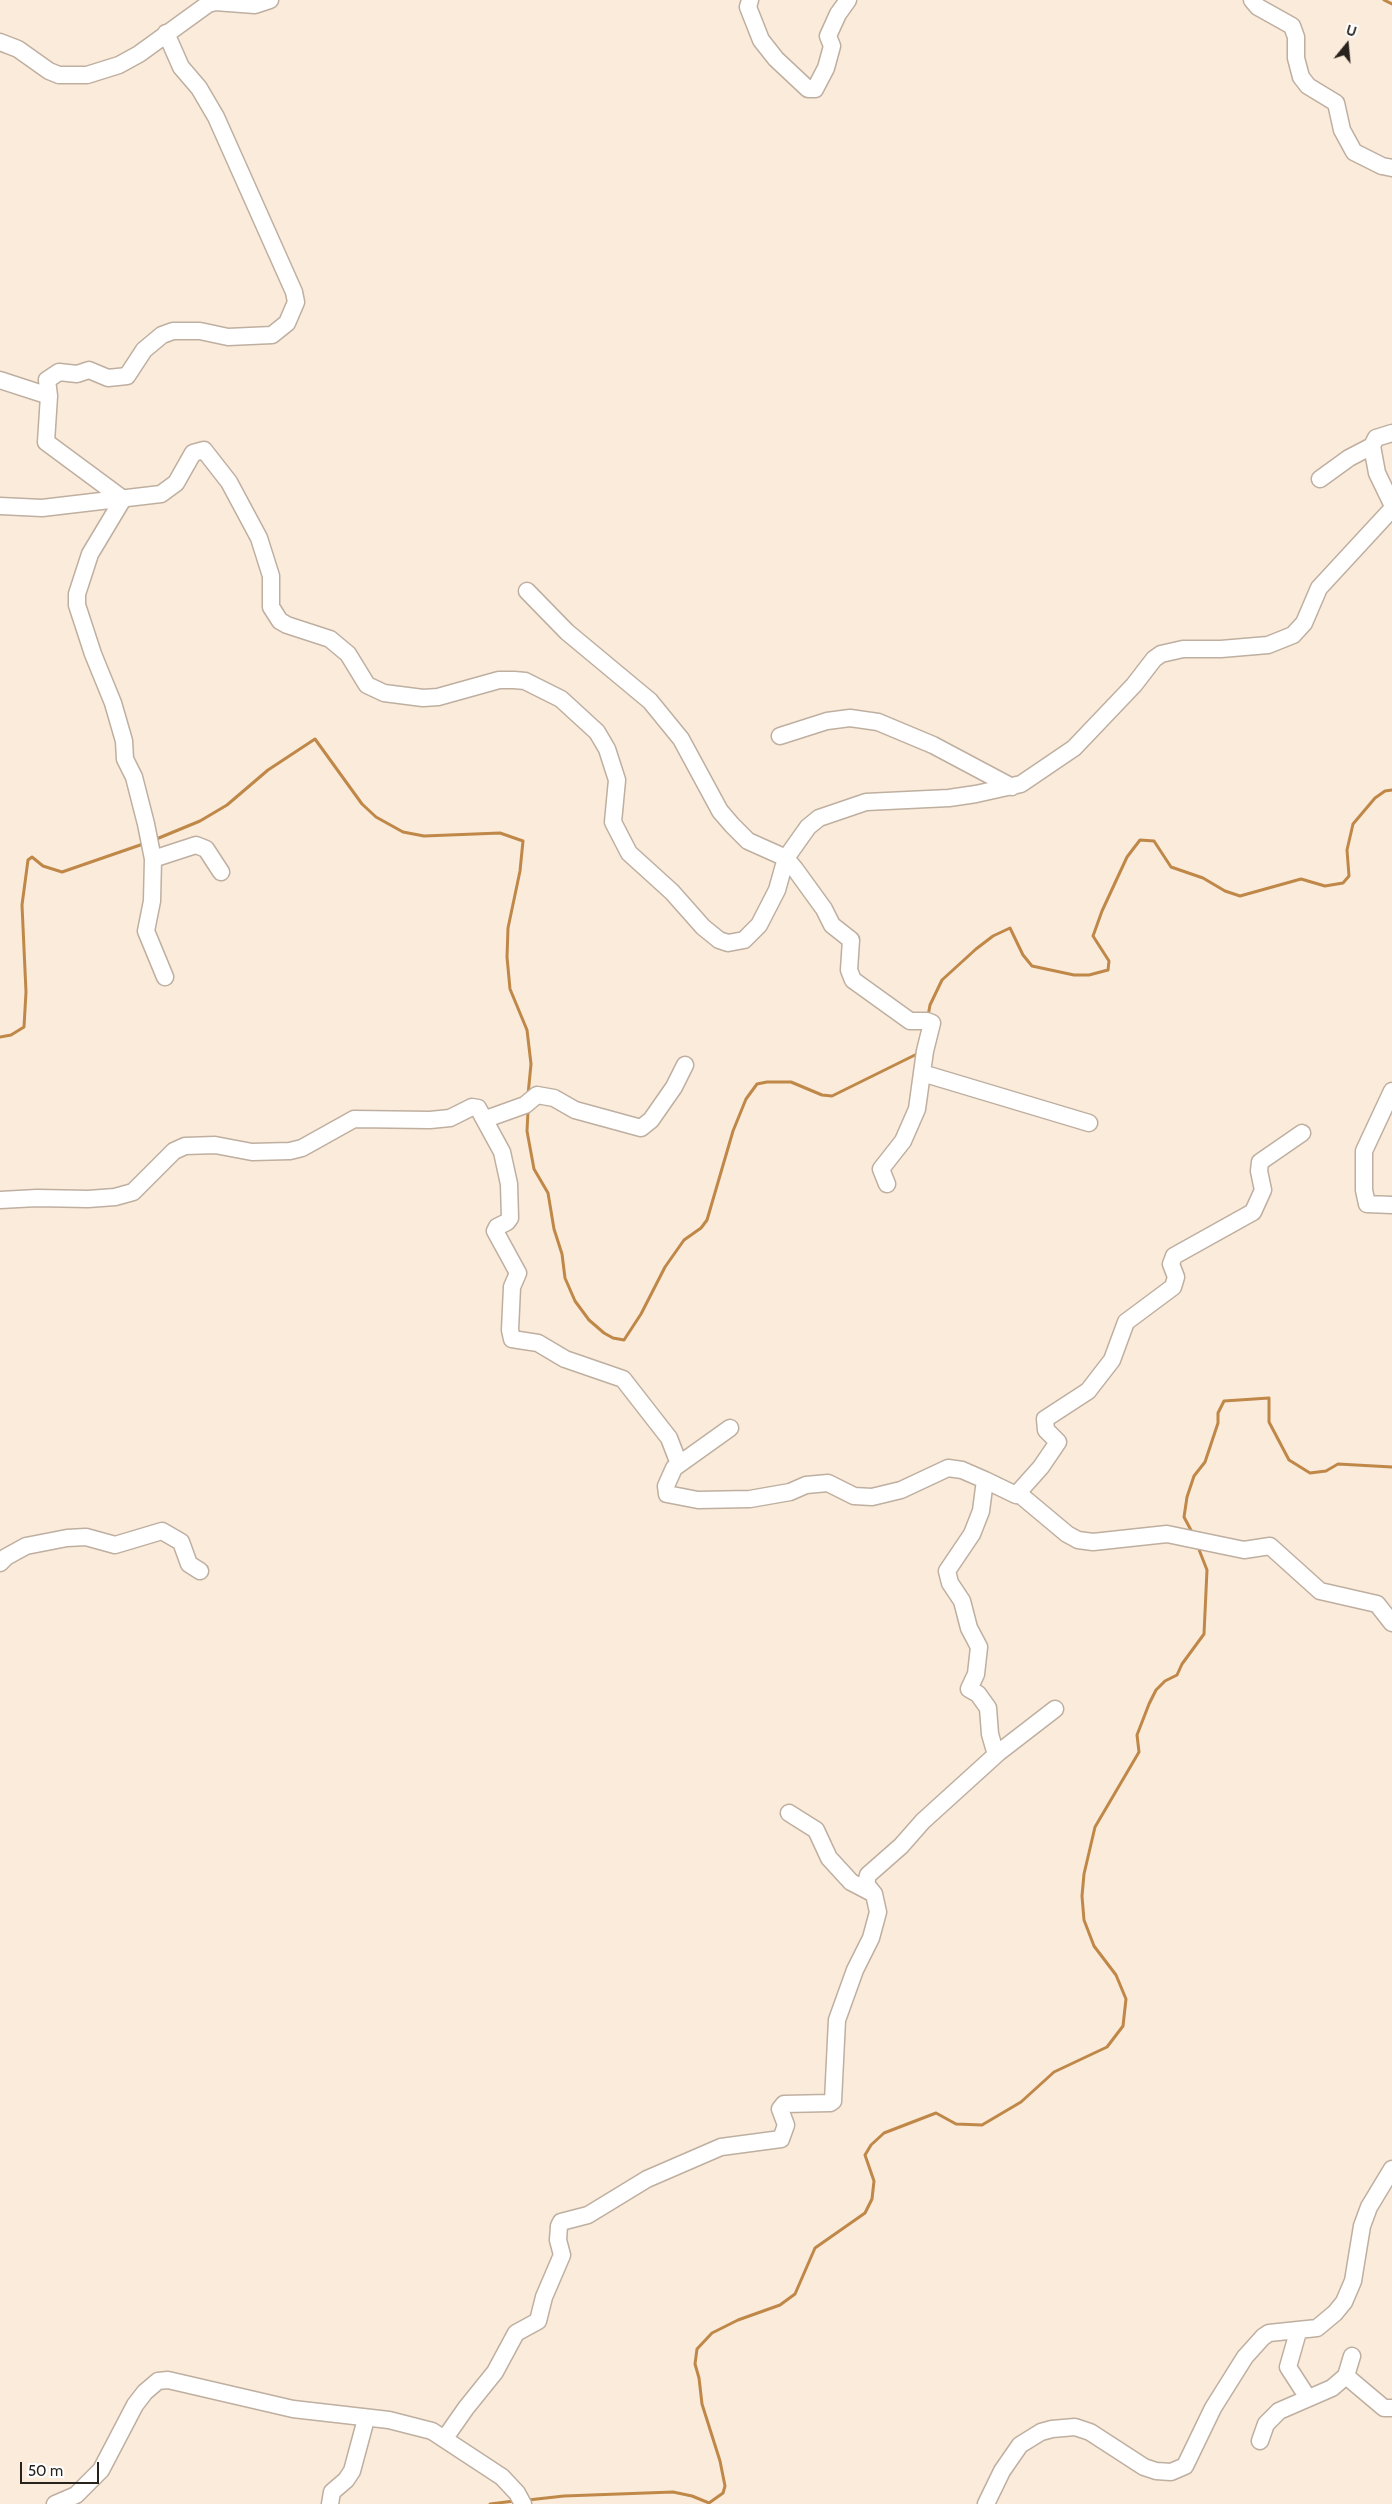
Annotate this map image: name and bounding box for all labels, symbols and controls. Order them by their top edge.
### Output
north arrow [1322,20,1372,70]
text: U [1344,21,1359,41]
scale bar [22,2452,101,2484]
text: 50 m [28,2462,63,2480]

